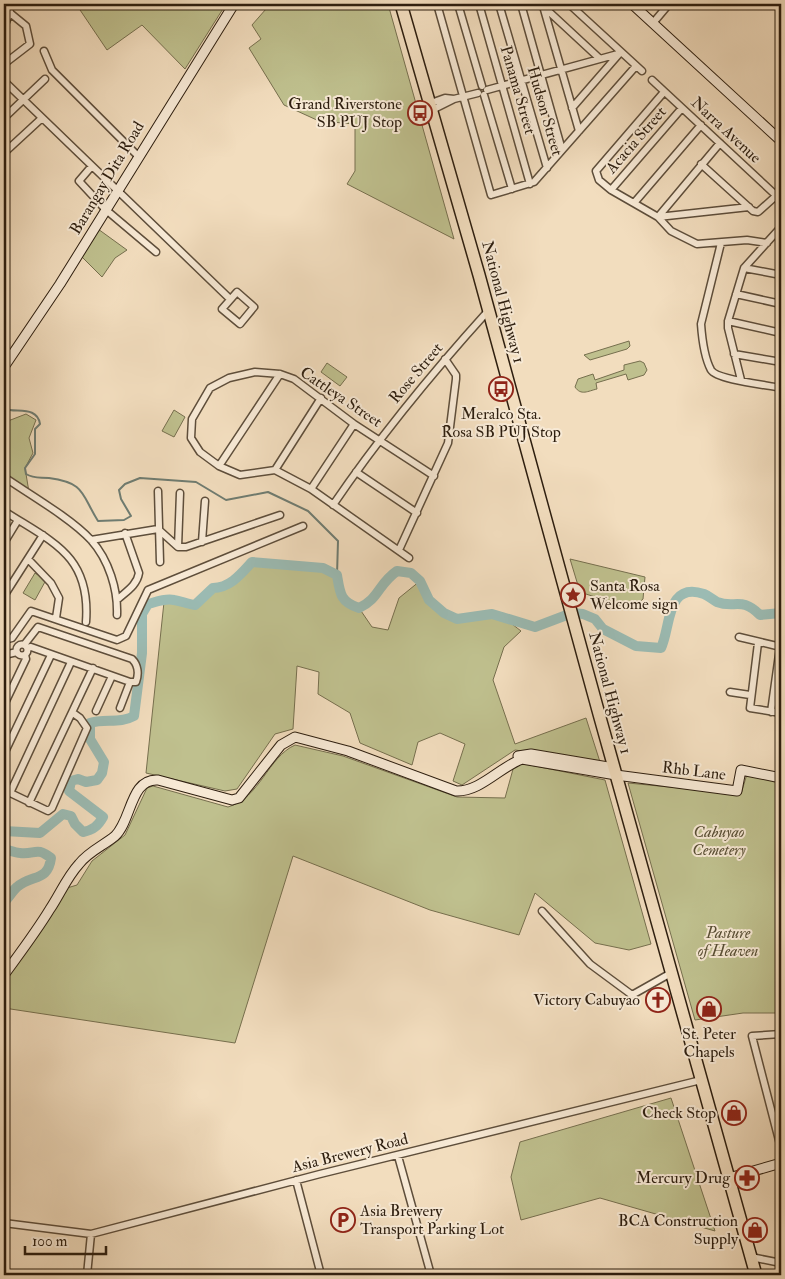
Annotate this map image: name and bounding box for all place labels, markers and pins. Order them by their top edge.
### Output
place label: Grand Riverstone SB PUJ Stop [288,94,402,133]
bus stop icon: Grand Riverstone SB PUJ Stop [407,100,433,126]
bus stop icon: Meralco Sta. Rosa SB PUJ Stop [488,376,514,402]
place label: Meralco Sta. Rosa SB PUJ Stop [441,404,561,443]
place label: Santa Rosa Welcome sign [589,576,678,614]
place icon: Santa Rosa Welcome sign [560,582,586,608]
church icon: Victory Cabuyao [645,987,671,1013]
place label: Victory Cabuyao [533,990,640,1010]
shop icon: St. Peter Chapels [696,996,722,1022]
place label: St. Peter Chapels [682,1024,736,1063]
shop icon: Check Stop [721,1100,747,1126]
place label: Check Stop [642,1103,716,1124]
pharmacy icon: Mercury Drug [734,1165,760,1191]
place label: Mercury Drug [636,1168,731,1188]
place label: Asia Brewery Transport Parking Lot [359,1201,504,1240]
parking icon: Asia Brewery Transport Parking Lot [330,1207,356,1233]
place label: BCA Construction Supply [618,1211,739,1250]
shop icon: BCA Construction Supply [742,1217,768,1243]

